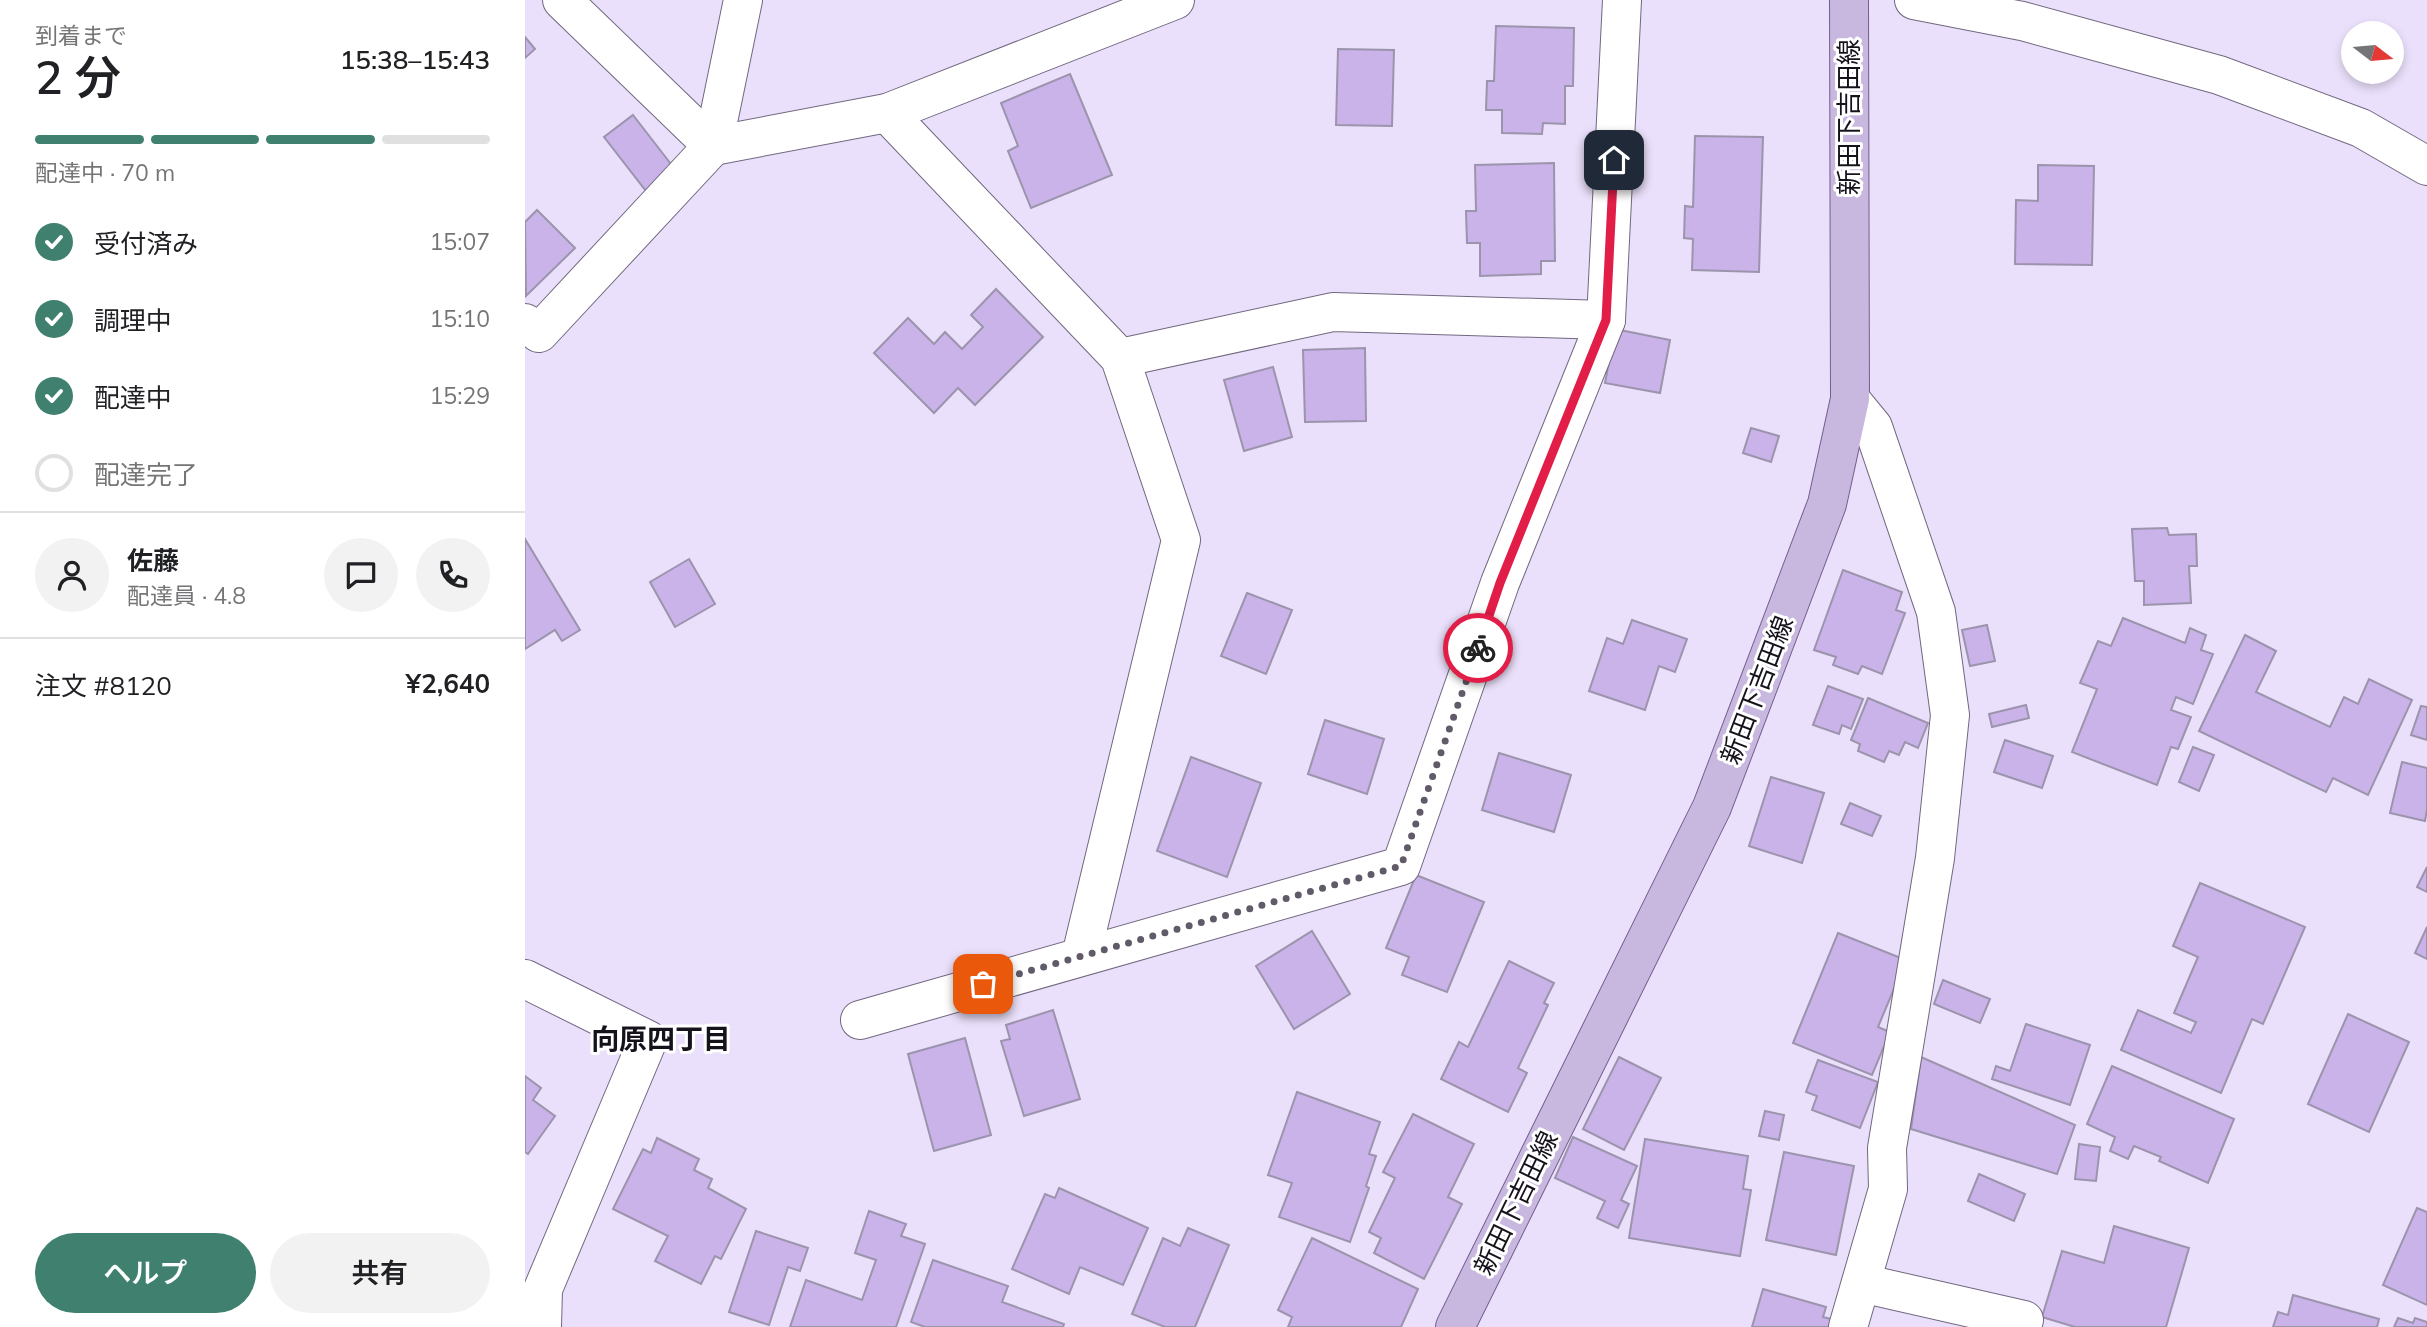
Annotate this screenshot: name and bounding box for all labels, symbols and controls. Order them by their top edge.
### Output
text: 到着まで [35,21,127,50]
north arrow [2341,21,2405,84]
map controls [2341,21,2404,84]
street label: 新田下吉田線 [1832,39,1865,195]
text: 15:38–15:43 [340,43,490,76]
text: 2 分 [35,48,121,106]
pin [1584,130,1644,190]
icon: home [1595,141,1633,179]
text: 配達中 · 70 m [35,158,175,187]
icon: check [35,223,73,261]
text: 受付済み [94,227,198,260]
text: 15:07 [430,227,490,256]
icon: check [35,300,73,338]
text: 調理中 [94,304,172,337]
text: 15:10 [430,304,490,333]
icon: check [35,377,73,415]
text: 配達中 [94,381,172,414]
text: 15:29 [430,381,490,410]
text: 配達完了 [94,458,198,491]
button: person [35,538,109,612]
button: chat [324,538,398,612]
button: phone [416,538,490,612]
text: 佐藤 [127,544,179,577]
text: 配達員 · 4.8 [127,581,246,610]
street label: 新田下吉田線 [1713,611,1800,769]
courier [1443,613,1513,683]
icon: bike [1459,629,1497,667]
text: ¥2,640 [406,667,490,700]
text: 注文 #8120 [35,669,172,702]
pin [953,954,1013,1014]
icon: bag [964,965,1002,1003]
district label: 向原四丁目 [591,1021,731,1056]
street label: 新田下吉田線 [1467,1125,1565,1280]
button: ヘルプ [35,1233,256,1313]
button: 共有 [270,1233,490,1313]

